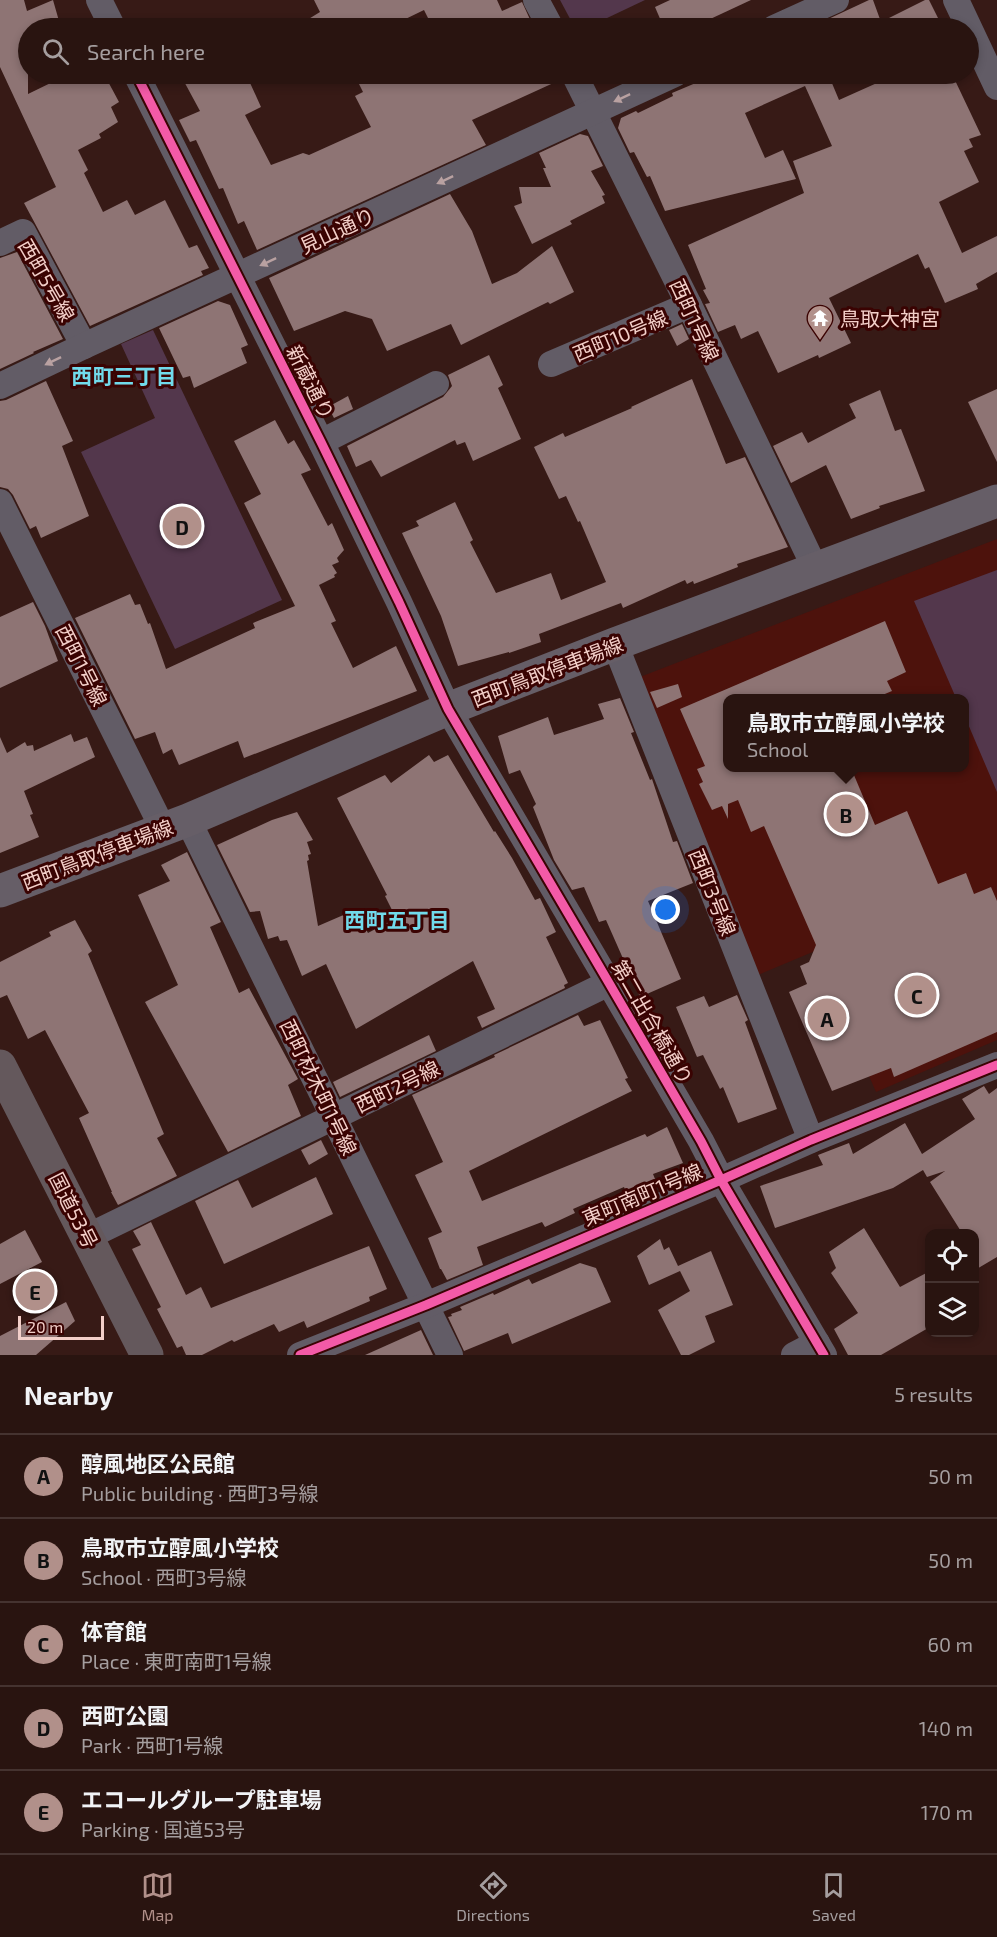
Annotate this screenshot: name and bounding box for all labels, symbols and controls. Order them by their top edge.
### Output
search box [18,18,979,84]
icon: search [39,35,72,68]
text: Search here [87,38,205,64]
one-way arrow [613,93,631,103]
one-way arrow [436,175,454,185]
street label: 見山通り [296,202,378,258]
street label: 西町5号線 [14,235,80,325]
one-way arrow [260,257,277,266]
street label: 西町1号線 [666,275,724,365]
temple icon: 鳥取大神宮 [805,303,835,341]
street label: 西町10号線 [569,304,671,366]
place label: 鳥取大神宮 [840,306,940,330]
street label: 新蔵通り [282,341,340,423]
one-way arrow [44,356,61,365]
district label: 西町三丁目 [72,363,177,388]
pin: D [162,504,201,548]
street label: 西町1号線 [51,620,113,710]
street label: 西町鳥取停車場線 [468,631,626,711]
popup [723,694,969,772]
text: 鳥取市立醇風小学校 [747,709,945,735]
text: School [747,737,808,761]
pin: B [826,792,866,836]
street label: 西町鳥取停車場線 [18,814,176,894]
street label: 西町3号線 [685,845,741,939]
your location [651,895,680,924]
district label: 西町五丁目 [345,907,450,932]
street label: 第二出合橋通り [608,955,698,1089]
pin: C [898,972,936,1018]
pin: A [808,996,846,1040]
street label: 西町材木町1号線 [276,1015,362,1159]
street label: 西町2号線 [351,1055,443,1117]
street label: 東町南町1号線 [578,1158,706,1230]
street label: 国道53号 [45,1168,103,1252]
map controls [925,1229,979,1337]
button: locate [925,1229,979,1283]
pin: E [15,1268,54,1314]
button: layers [925,1283,979,1337]
scale bar [18,1313,104,1340]
text: 20 m [27,1317,63,1336]
text: Nearby [24,1379,113,1410]
text: 5 results [894,1382,973,1406]
text: 醇風地区公民館 [81,1450,235,1476]
text: A [37,1464,50,1488]
text: 50 m [928,1464,973,1488]
text: Public building · 西町3号線 [81,1481,318,1505]
text: 鳥取市立醇風小学校 [81,1534,279,1560]
text: B [37,1548,50,1572]
text: 50 m [928,1548,973,1572]
text: School · 西町3号線 [81,1565,247,1589]
text: 体育館 [81,1618,147,1644]
text: C [38,1632,49,1656]
text: 60 m [928,1632,973,1656]
text: Place · 東町南町1号線 [81,1649,272,1673]
text: 西町公園 [81,1702,169,1728]
text: D [37,1716,50,1740]
text: 140 m [919,1716,973,1740]
text: Park · 西町1号線 [81,1733,223,1757]
text: エコールグループ駐車場 [81,1786,322,1812]
text: E [38,1800,49,1824]
text: 170 m [921,1800,973,1824]
text: Parking · 国道53号 [81,1817,245,1841]
tab: Map [141,1869,174,1924]
tab: Directions [456,1869,530,1924]
tab: Saved [812,1869,856,1924]

